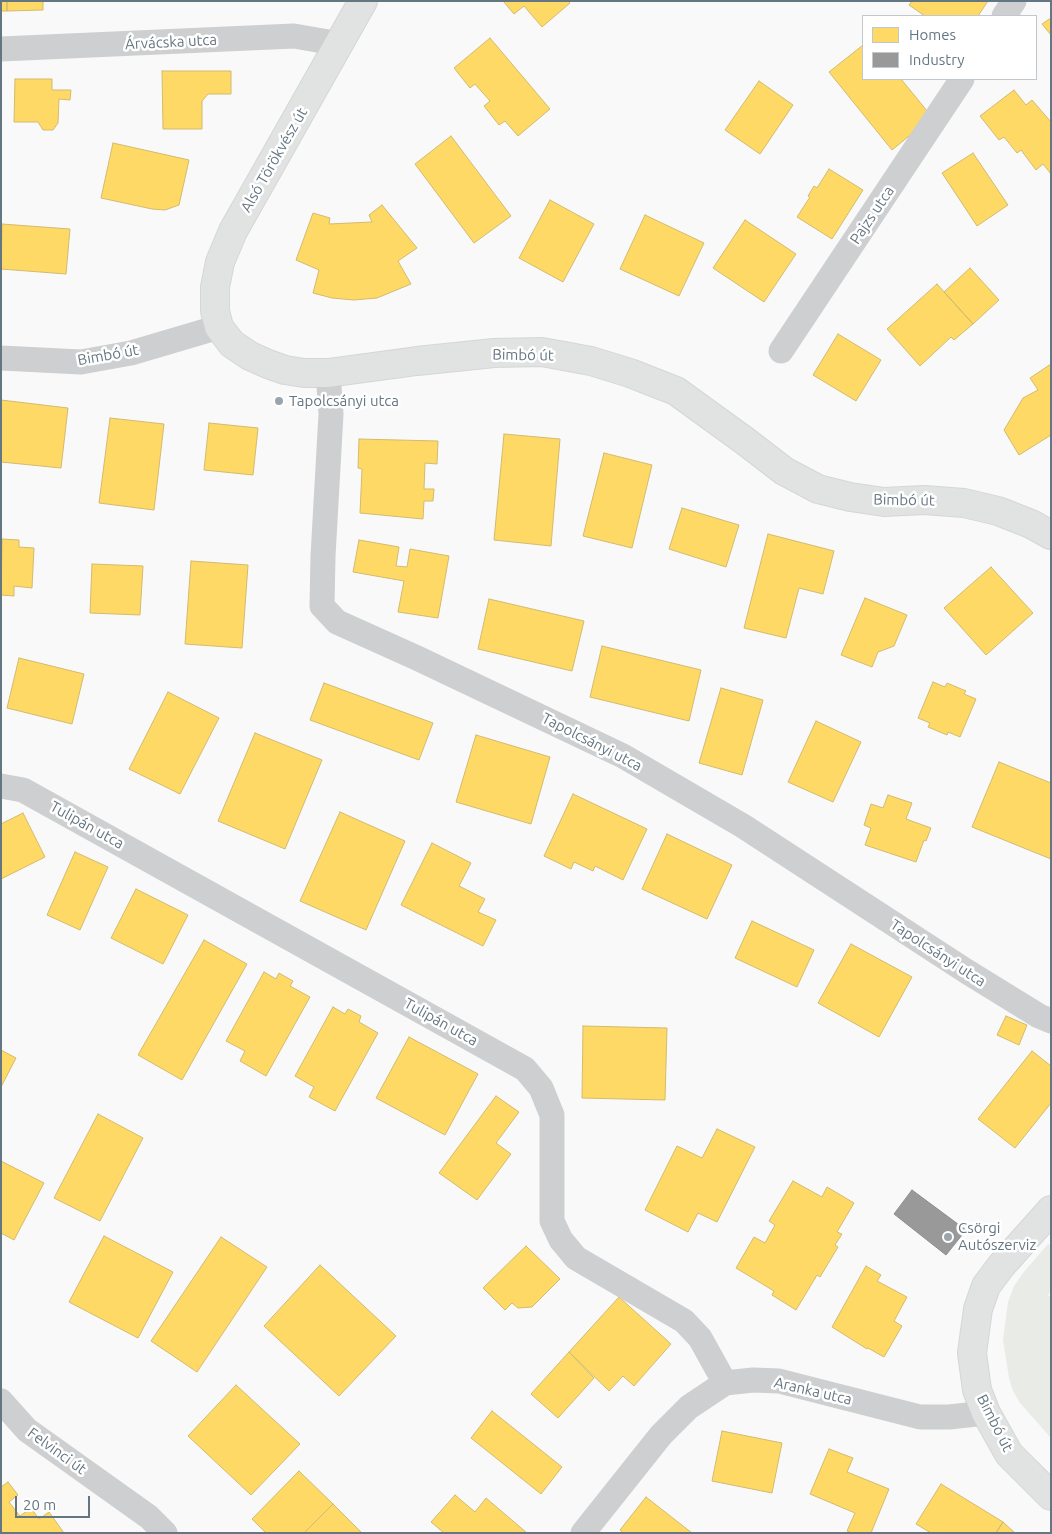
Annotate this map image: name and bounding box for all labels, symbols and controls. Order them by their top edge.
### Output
legend [862,15,1037,80]
text: Homes [909,26,956,43]
street label: Árvácska utca [125,31,217,53]
text: Industry [909,51,964,68]
street label: Alsó Törökvész út [237,105,311,215]
street label: Pajzs utca [846,183,898,247]
street label: Bimbó út [76,341,140,369]
street label: Bimbó út [492,345,554,365]
place label: Tapolcsányi utca [289,392,399,410]
marker: Tapolcsányi utca [273,395,285,407]
street label: Bimbó út [873,490,935,510]
street label: Tapolcsányi utca [539,709,645,775]
street label: Tulipán utca [47,797,127,853]
street label: Tapolcsányi utca [887,916,989,990]
street label: Tulipán utca [401,994,481,1050]
place label: Csörgi Autószerviz [958,1219,1036,1254]
marker: Csörgi Autószerviz [942,1231,954,1243]
street label: Aranka utca [772,1373,854,1409]
street label: Bimbó út [973,1391,1017,1455]
street label: Felvinci út [24,1424,90,1478]
scale bar [18,1486,92,1518]
text: 20 m [23,1496,56,1513]

